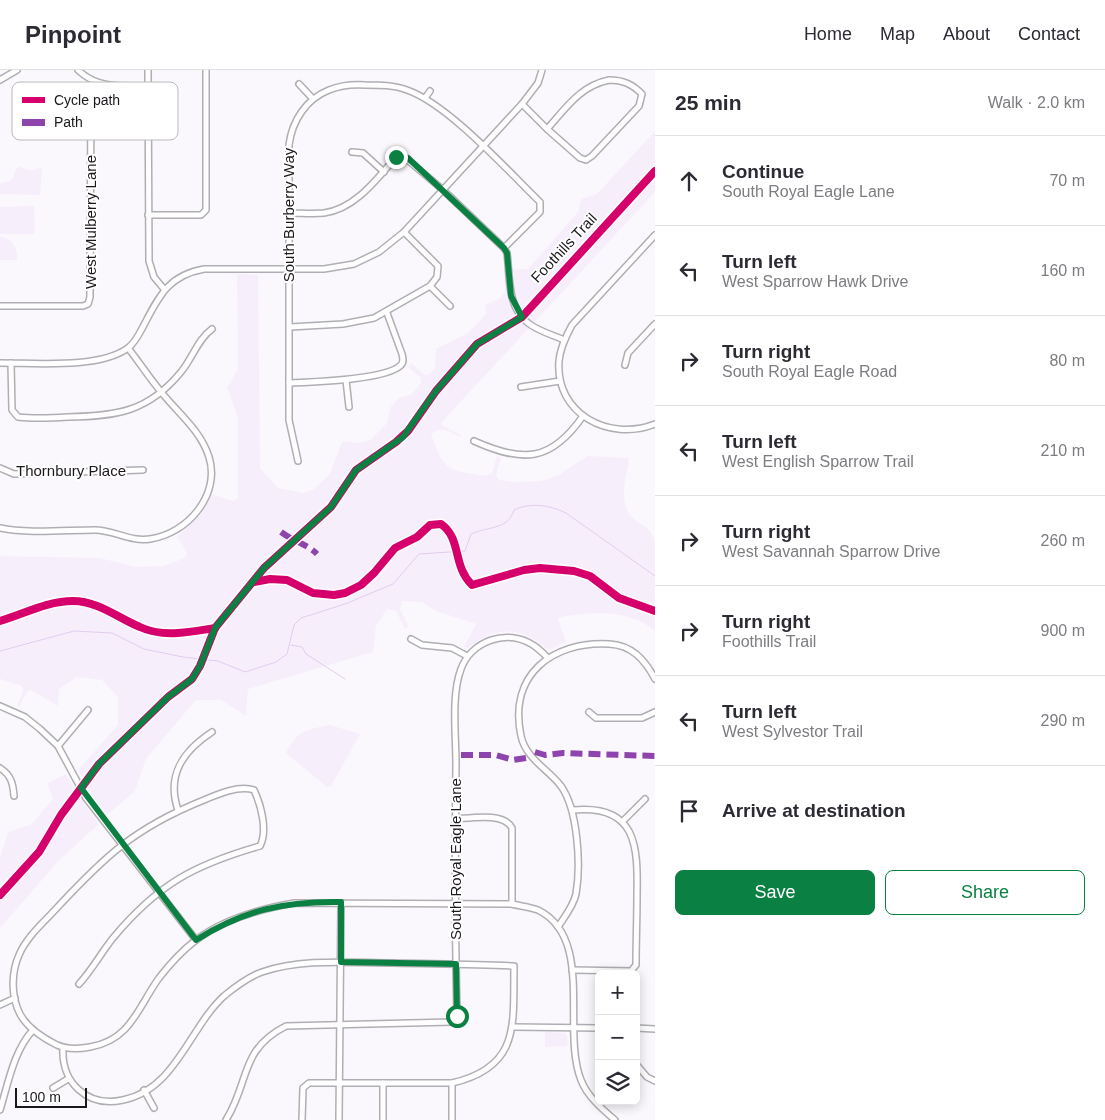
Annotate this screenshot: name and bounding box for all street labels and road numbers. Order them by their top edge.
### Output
street label: South Burberry Way [280,147,297,282]
street label: West Mulberry Lane [82,155,99,289]
street label: Foothills Trail [527,210,600,286]
street label: Thornbury Place [16,462,126,479]
street label: South Royal Eagle Lane [447,778,464,940]

